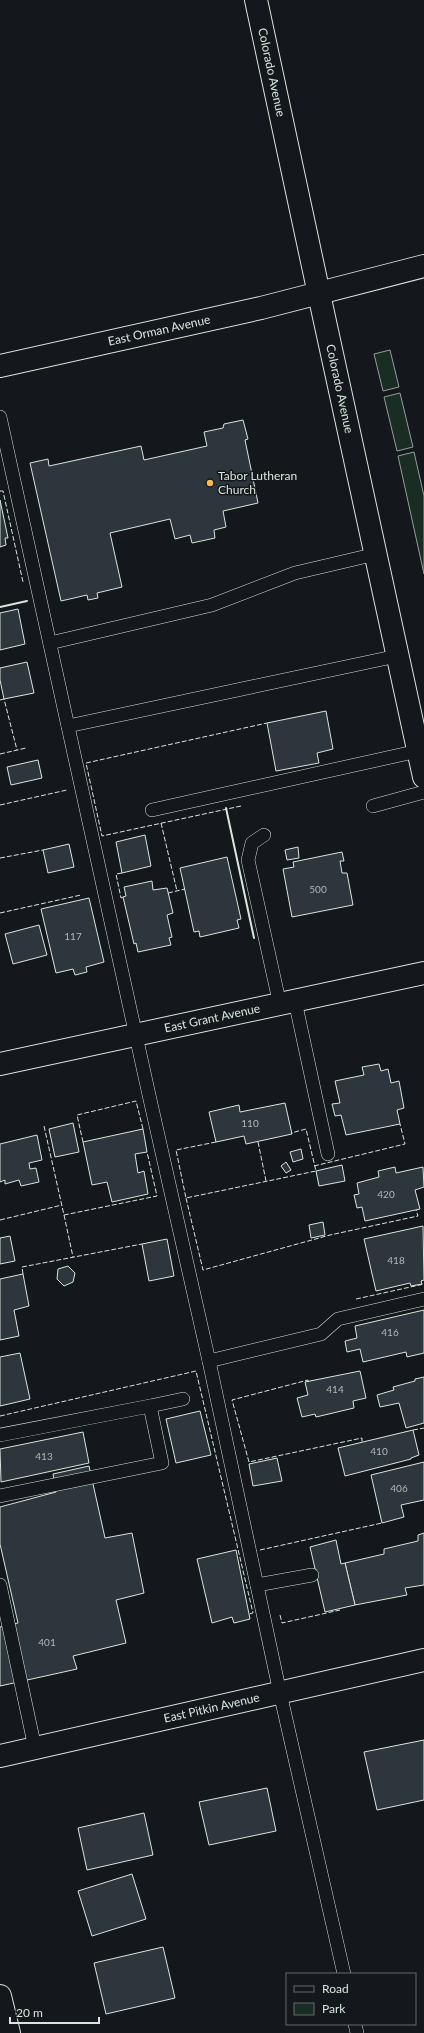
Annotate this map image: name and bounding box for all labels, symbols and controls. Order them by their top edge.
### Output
street label: Colorado Avenue [255,26,289,118]
street label: East Orman Avenue [106,312,212,349]
street label: Colorado Avenue [323,343,357,435]
place label: Tabor Lutheran Church [218,468,297,497]
marker: Tabor Lutheran Church [205,478,215,488]
house number: 500 [309,883,327,895]
house number: 117 [64,930,82,942]
street label: East Grant Avenue [163,1000,261,1036]
house number: 110 [241,1117,259,1129]
house number: 420 [377,1188,395,1200]
house number: 418 [387,1254,405,1266]
house number: 416 [381,1326,399,1338]
house number: 414 [326,1383,344,1395]
house number: 410 [370,1445,388,1457]
house number: 413 [35,1450,53,1462]
house number: 406 [390,1482,408,1494]
house number: 401 [38,1636,56,1648]
street label: East Pitkin Avenue [162,1689,261,1726]
legend [286,1973,416,2025]
text: Road [322,1981,349,1996]
scale bar [10,1999,99,2025]
text: Park [322,2001,346,2016]
text: 20 m [16,2005,43,2020]

